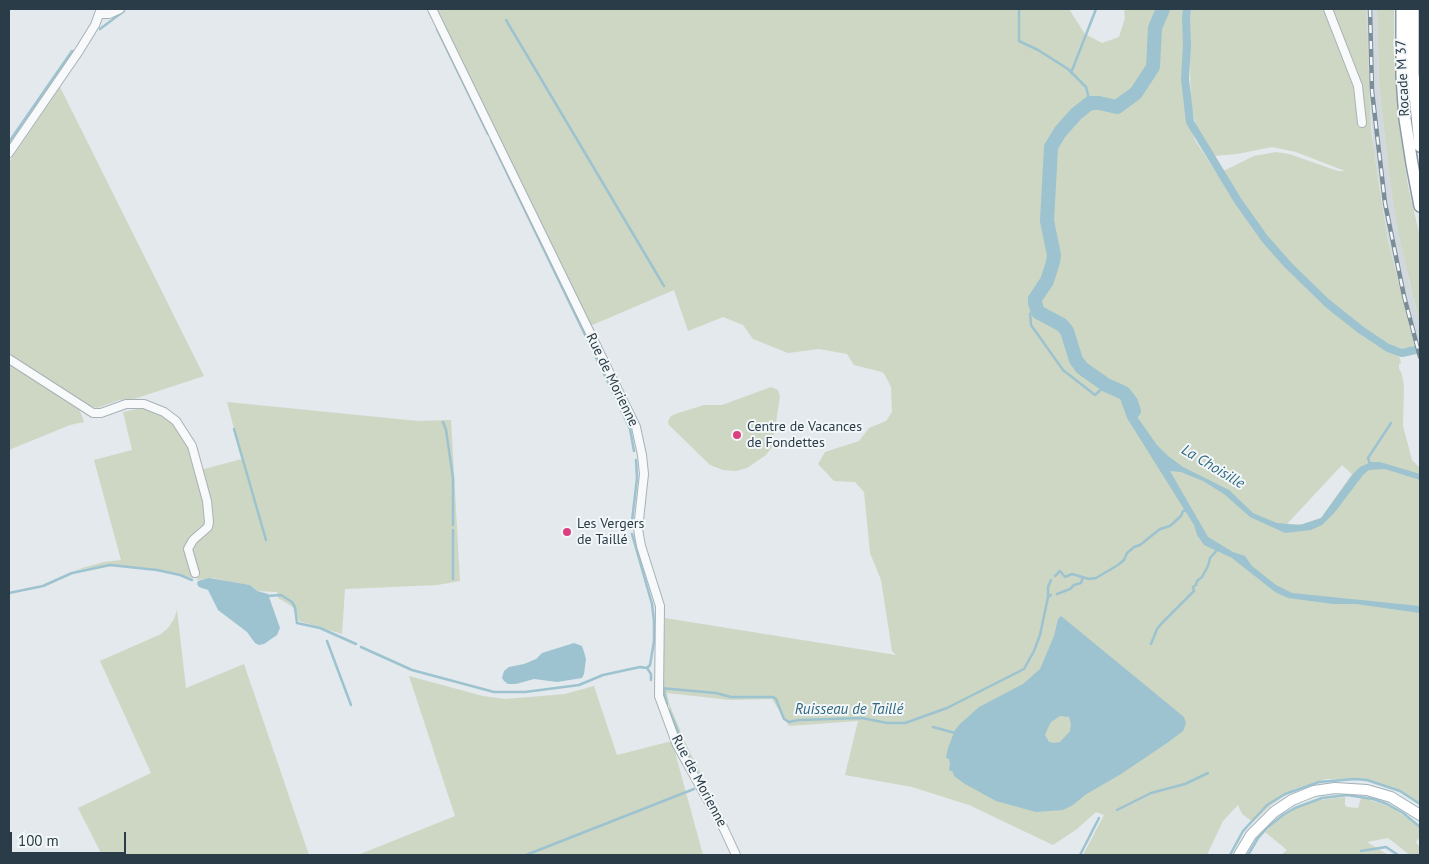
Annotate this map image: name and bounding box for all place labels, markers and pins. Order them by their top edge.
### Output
place label: Centre de Vacances de Fondettes [747,419,862,452]
marker: Centre de Vacances de Fondettes [731,429,743,441]
place label: Les Vergers de Taillé [577,516,644,548]
marker: Les Vergers de Taillé [561,526,573,538]

